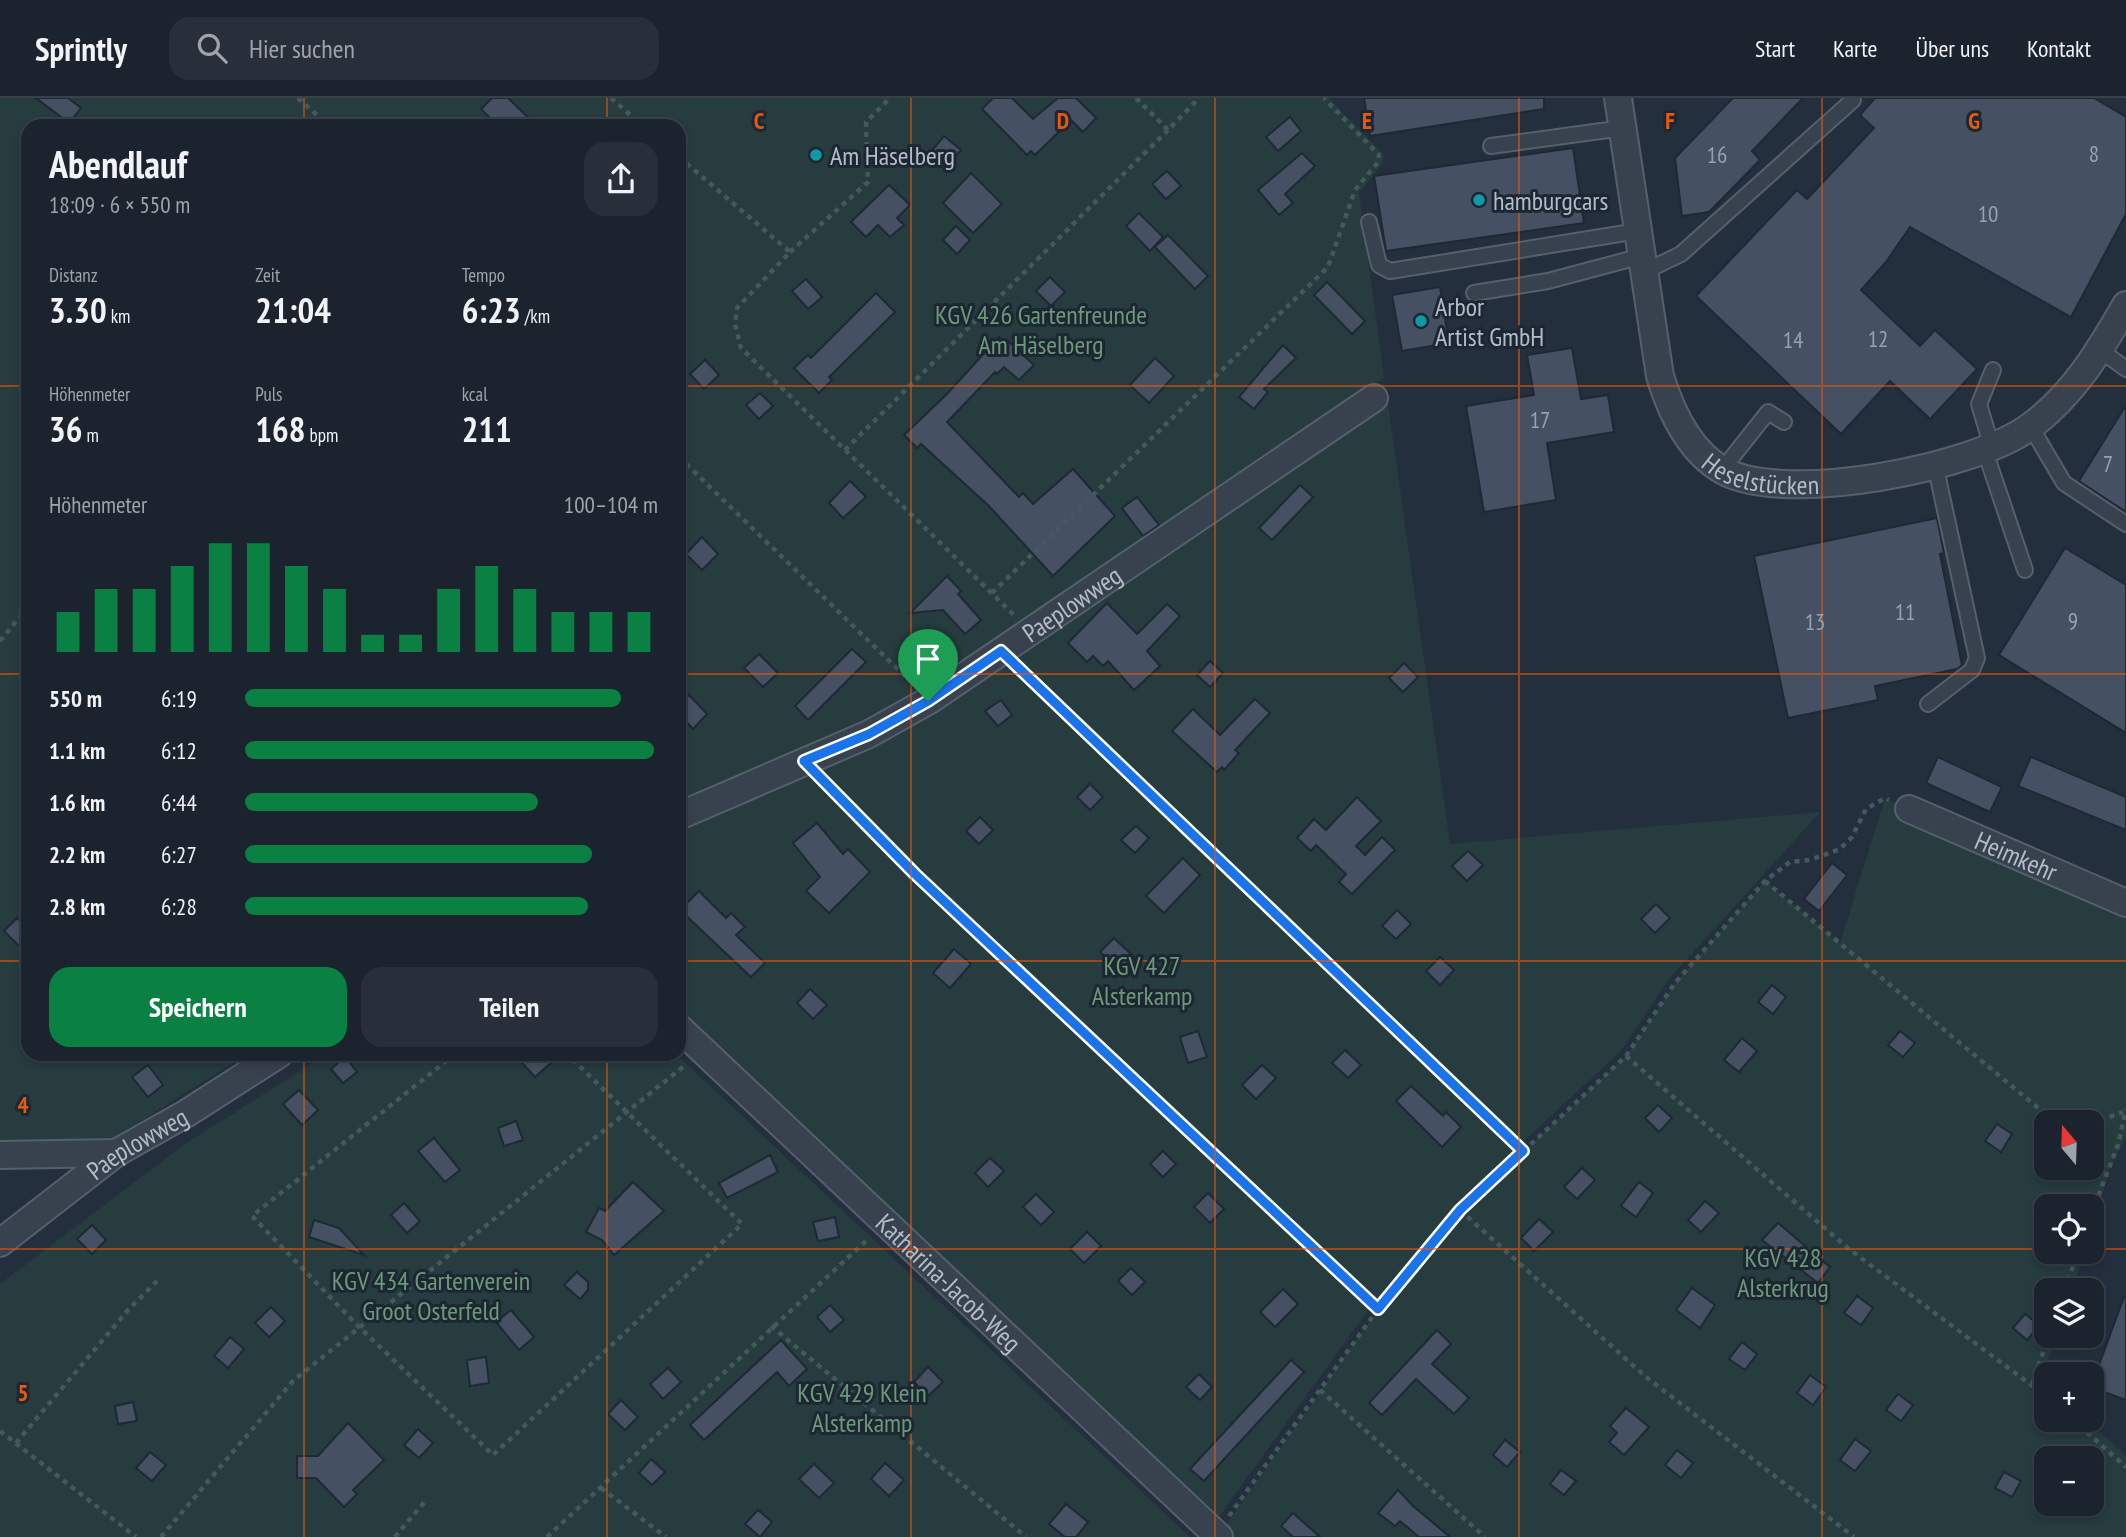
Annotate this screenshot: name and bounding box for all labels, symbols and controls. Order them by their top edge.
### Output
search box [169,17,659,80]
text: Sprintly [35,27,127,70]
icon: search [193,29,231,67]
text: Hier suchen [249,32,355,65]
text: Start [1755,33,1795,64]
text: Karte [1833,33,1878,64]
text: Über uns [1916,33,1989,64]
text: Kontakt [2027,33,2091,64]
text: C [754,106,765,135]
text: D [1057,106,1069,135]
text: E [1362,106,1372,135]
text: F [1665,106,1675,135]
text: G [1968,106,1980,135]
text: Abendlauf [49,139,187,188]
place label: Am Häselberg [830,139,955,172]
house number: 8 [2089,139,2099,168]
house number: 16 [1707,140,1727,169]
button: share [584,142,658,216]
marker: Am Häselberg [808,147,824,163]
place label: hamburgcars [1493,184,1608,217]
text: 18:09 · 6 × 550 m [49,190,190,219]
marker: hamburgcars [1471,192,1487,208]
house number: 10 [1978,199,1998,228]
text: Distanz [49,263,98,287]
text: Zeit [255,263,280,287]
text: Tempo [462,263,505,287]
text: 3.30 [49,287,107,333]
text: 21:04 [255,287,331,333]
text: 6:23 [462,287,521,333]
place label: Arbor Artist GmbH [1435,290,1544,353]
park label: KGV 426 Gartenfreunde Am Häselberg [935,298,1147,361]
text: km [107,304,130,328]
text: /km [521,304,550,328]
marker: Arbor Artist GmbH [1413,313,1429,329]
house number: 12 [1868,324,1888,353]
house number: 14 [1783,325,1803,354]
text: Höhenmeter [49,382,130,406]
text: Puls [255,382,282,406]
text: kcal [462,382,488,406]
house number: 17 [1530,405,1550,434]
text: 36 [49,406,82,452]
text: 168 [255,406,306,452]
text: 211 [462,406,512,452]
text: m [82,423,99,447]
text: bpm [306,423,338,447]
street label: Heselstücken [1696,445,1820,501]
house number: 7 [2103,449,2113,478]
text: Höhenmeter [49,490,147,519]
text: 100–104 m [564,490,658,519]
street label: Paeplowweg [1015,558,1127,649]
house number: 11 [1895,597,1915,626]
house number: 9 [2068,606,2078,635]
house number: 13 [1805,607,1825,636]
pin [898,629,958,701]
icon: arrive [909,640,947,678]
text: 550 m [49,684,102,713]
text: 6:19 [161,684,197,713]
text: 1.1 km [49,736,105,765]
text: 6:12 [161,736,197,765]
text: 1.6 km [49,788,105,817]
text: 6:44 [161,788,197,817]
street label: Heimkehr [1970,823,2063,888]
text: 2.2 km [49,840,105,869]
text: 6:27 [161,840,197,869]
text: 2.8 km [49,892,105,921]
text: 6:28 [161,892,197,921]
park label: KGV 427 Alsterkamp [1092,949,1192,1012]
button: Speichern [49,967,347,1047]
button: Teilen [361,967,658,1047]
text: 4 [18,1090,29,1119]
street label: Paeplowweg [80,1100,193,1186]
north arrow [2034,1110,2104,1180]
map controls [2034,1110,2104,1516]
button: locate [2034,1194,2104,1264]
street label: Katharina-Jacob-Weg [869,1206,1029,1359]
park label: KGV 428 Alsterkrug [1737,1241,1829,1304]
park label: KGV 434 Gartenverein Groot Osterfeld [332,1264,530,1327]
button: layers [2034,1278,2104,1348]
button: + [2034,1362,2104,1432]
park label: KGV 429 Klein Alsterkamp [797,1376,927,1439]
text: 5 [18,1378,29,1407]
button: − [2034,1446,2104,1516]

